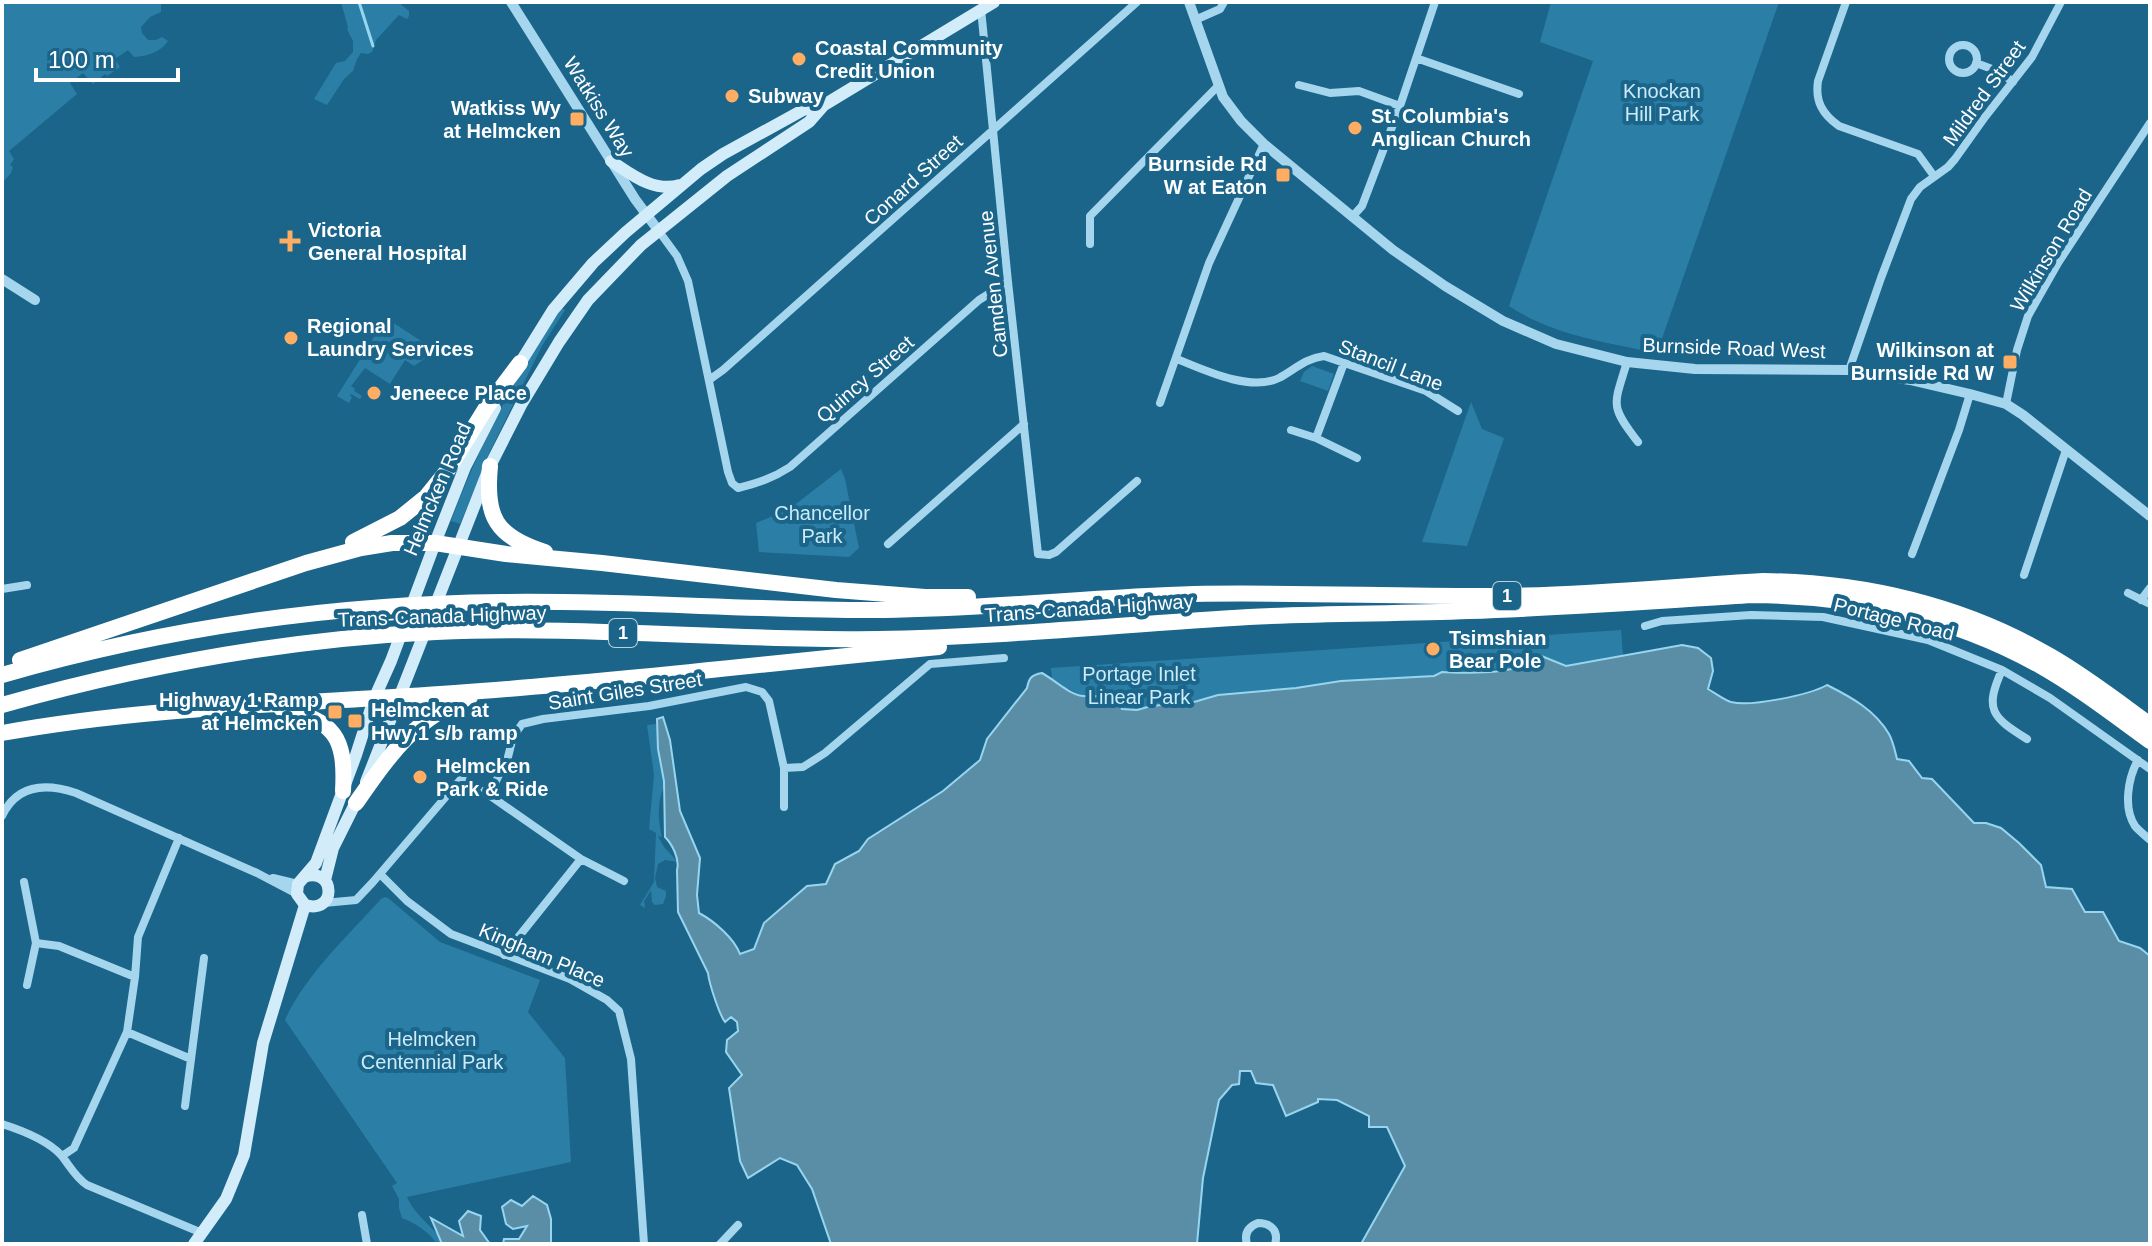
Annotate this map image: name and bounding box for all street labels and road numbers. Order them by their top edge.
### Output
street label: Mildred Street [1939,36,2030,150]
street label: Watkiss Way [559,53,639,161]
street label: Conard Street [859,130,967,230]
street label: Wilkinson Road [2006,185,2096,315]
street label: Camden Avenue [974,209,1012,359]
street label: Quincy Street [812,331,918,427]
street label: Burnside Road West [1642,334,1826,362]
street label: Stancil Lane [1336,335,1446,395]
street label: Helmcken Road [399,419,475,559]
road number: 1 [1493,582,1521,610]
street label: Trans-Canada Highway [984,590,1194,626]
street label: Portage Road [1831,593,1957,645]
street label: Trans-Canada Highway [337,601,547,631]
road number: 1 [609,619,637,647]
street label: Saint Giles Street [546,668,704,714]
street label: Kingham Place [476,919,608,991]

